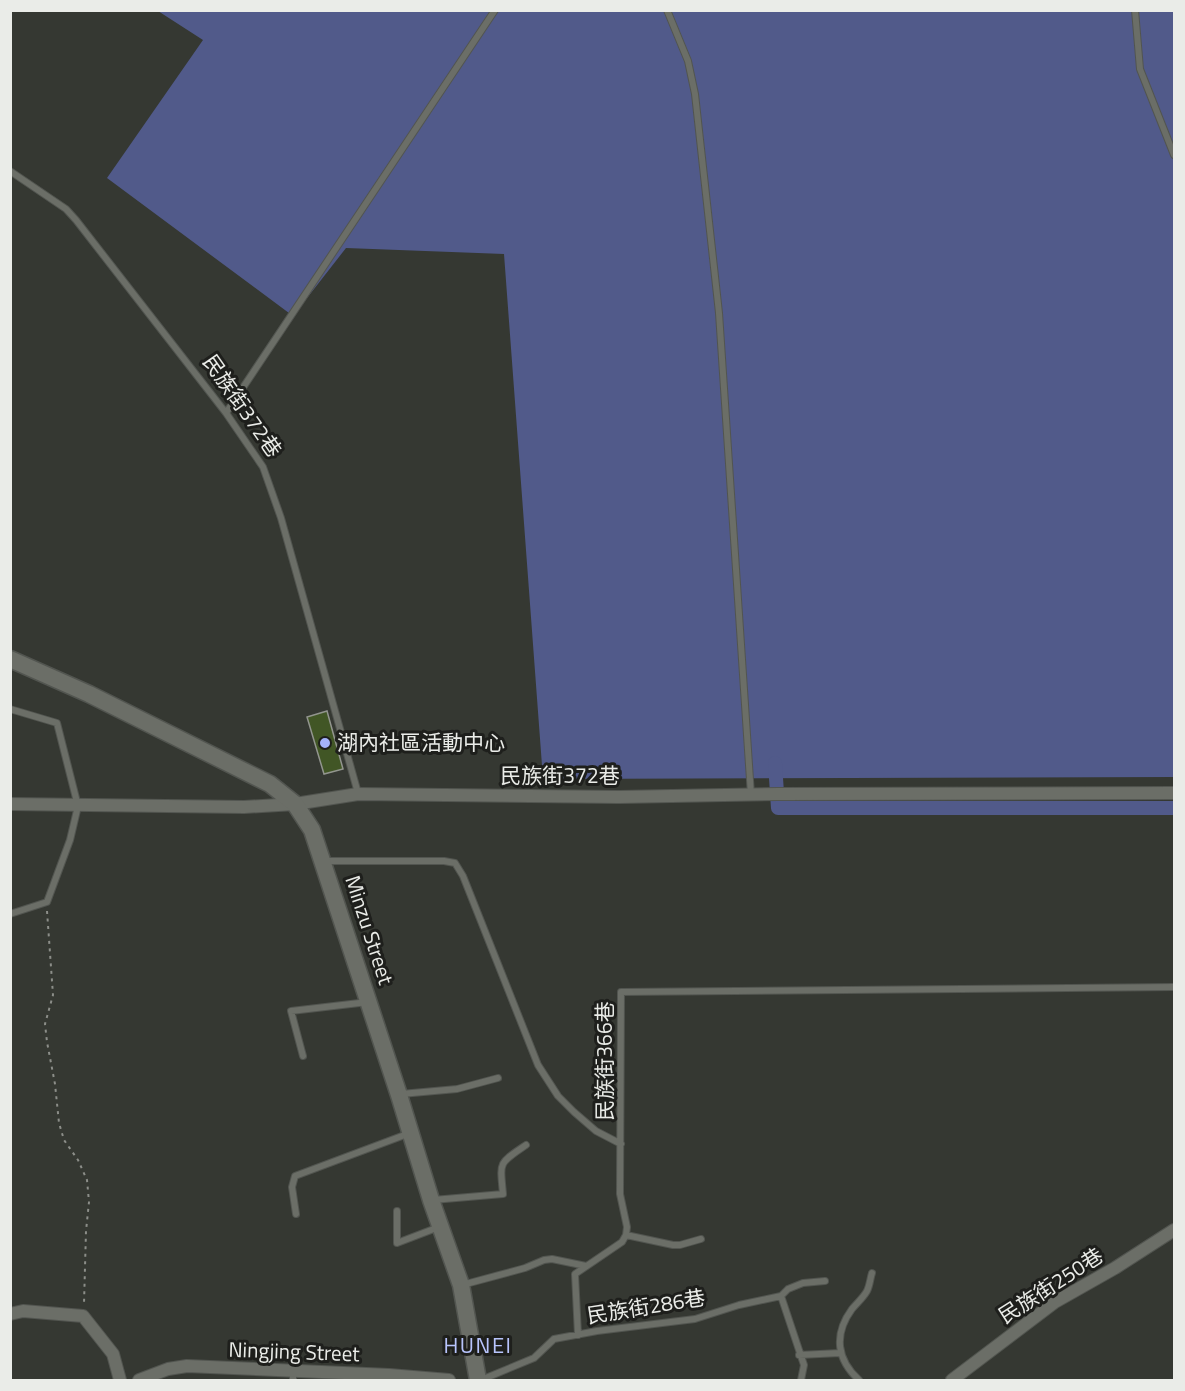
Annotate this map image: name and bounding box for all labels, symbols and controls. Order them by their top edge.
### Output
street label: 民族街372巷 [196,347,290,463]
place label: 湖內社區活動中心 [337,726,505,758]
marker: 湖內社區活動中心 [318,736,332,750]
street label: 民族街372巷 [500,759,620,791]
street label: Minzu Street [337,871,403,989]
street label: 民族街366巷 [588,1001,620,1121]
street label: 民族街250巷 [992,1239,1109,1331]
street label: 民族街286巷 [584,1281,707,1331]
district label: HUNEI [444,1328,512,1362]
street label: Ningjing Street [228,1333,361,1369]

